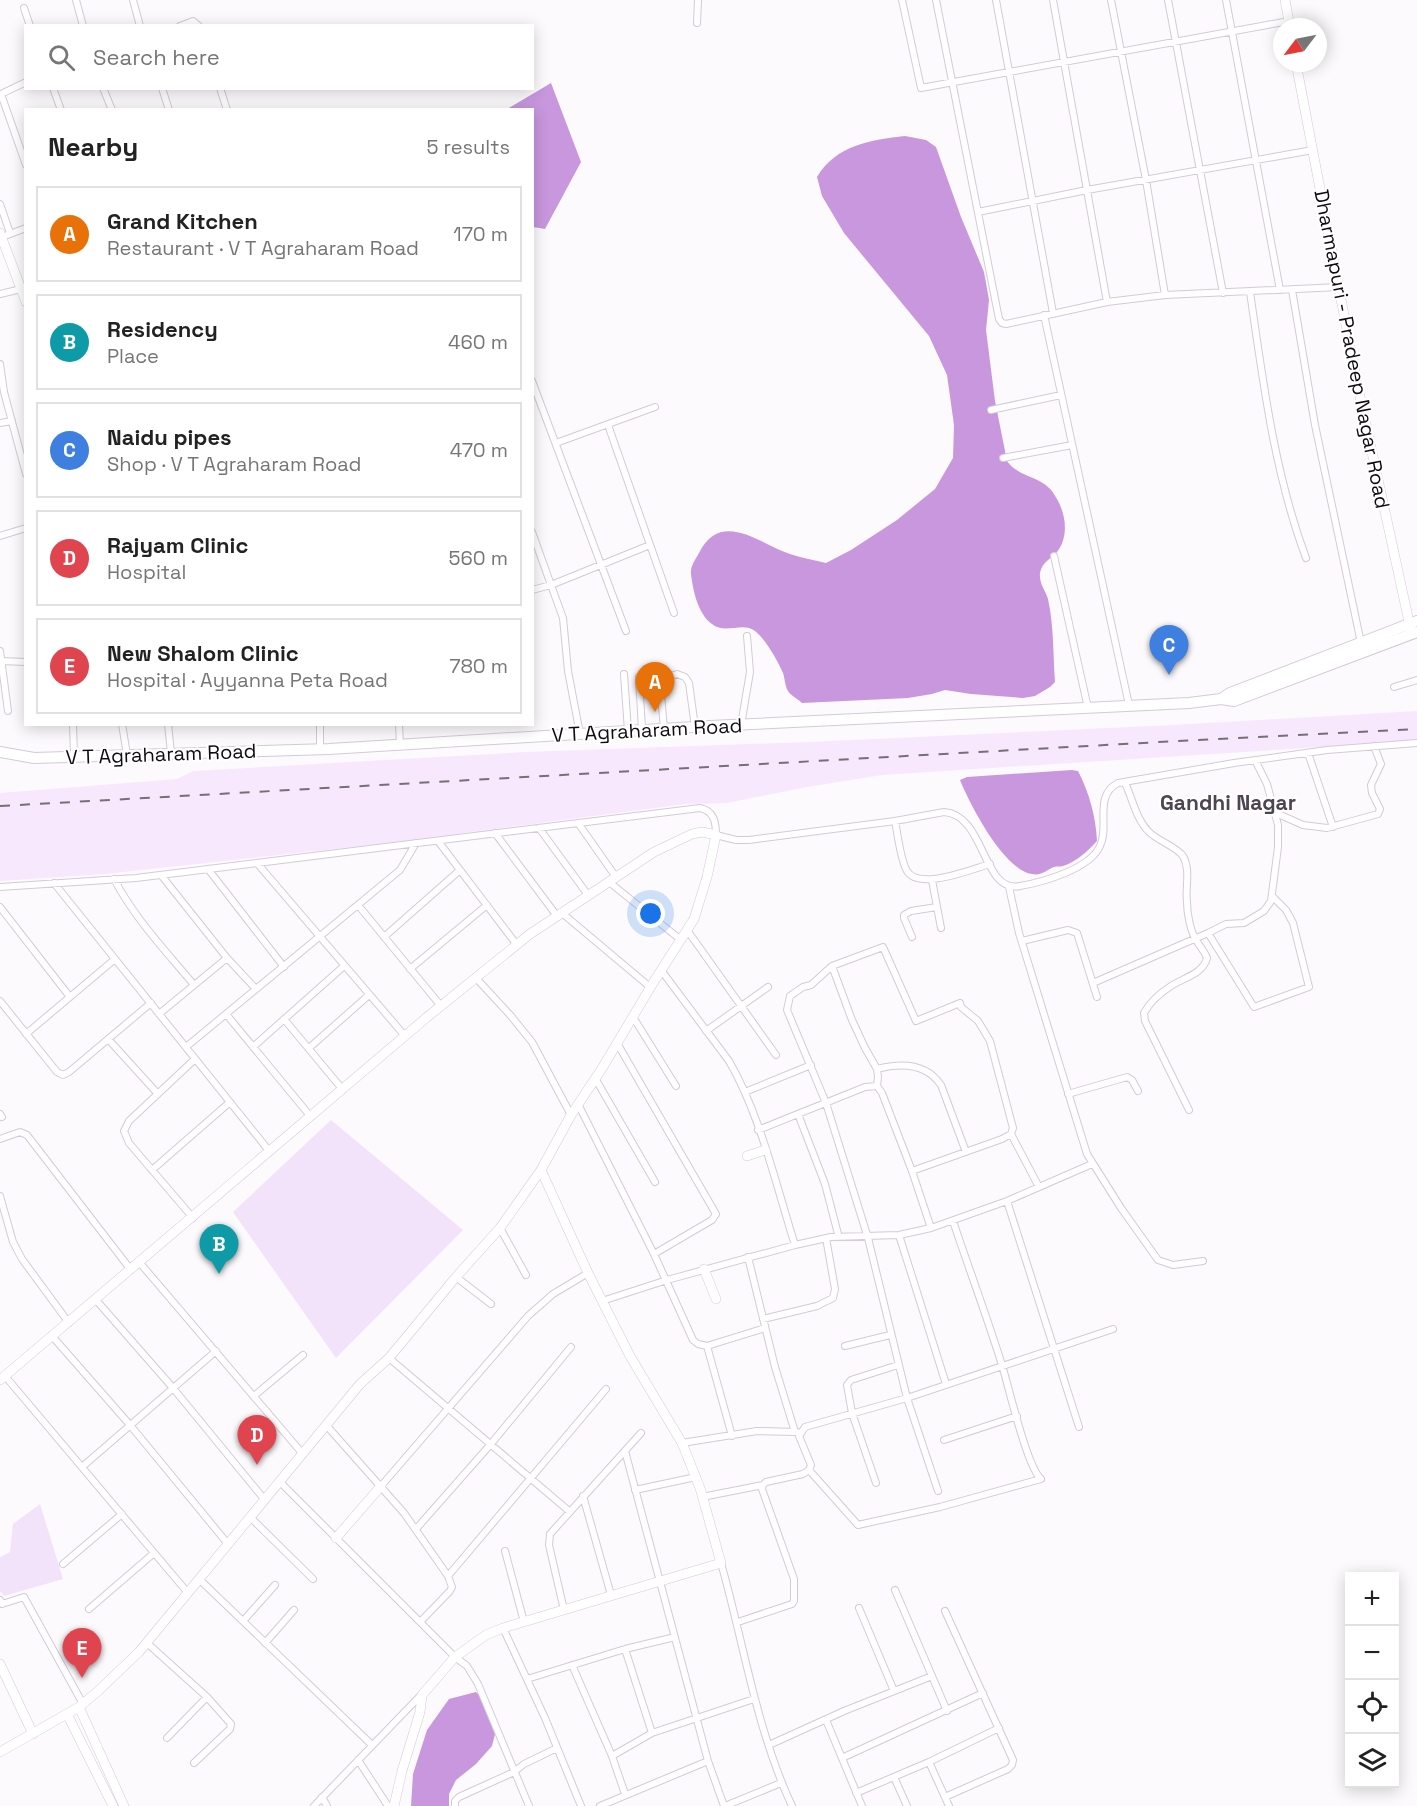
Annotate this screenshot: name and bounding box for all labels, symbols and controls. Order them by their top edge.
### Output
north arrow [1273,18,1327,72]
search box [24,24,534,90]
icon: search [45,41,78,74]
text: Search here [93,43,220,71]
text: Nearby [48,130,138,164]
text: 5 results [426,134,510,160]
street label: Dharmapuri - Pradeep Nagar Road [1308,187,1396,511]
text: Grand Kitchen [107,207,258,235]
text: A [63,221,76,247]
text: 170 m [453,221,508,247]
text: Restaurant · V T Agraharam Road [107,235,419,261]
text: Residency [107,315,218,343]
text: B [63,329,76,355]
text: 460 m [448,329,508,355]
text: Place [107,343,159,369]
text: Naidu pipes [107,423,232,451]
text: C [63,437,76,463]
text: 470 m [450,437,508,463]
text: Shop · V T Agraharam Road [107,451,361,477]
text: Rajyam Clinic [107,531,248,559]
text: D [63,545,76,571]
text: 560 m [449,545,508,571]
text: Hospital [107,559,186,585]
pin: C [1150,626,1188,675]
text: New Shalom Clinic [107,639,299,667]
text: E [64,653,75,679]
text: 780 m [449,653,508,679]
pin: A [636,662,674,712]
text: Hospital · Ayyanna Peta Road [107,667,388,693]
street label: V T Agraharam Road [551,712,743,748]
street label: V T Agraharam Road [65,738,257,770]
district label: Gandhi Nagar [1160,789,1296,816]
your location [636,899,665,928]
pin: B [200,1224,238,1274]
pin: D [238,1416,276,1465]
map controls [1345,1572,1399,1788]
button: + [1345,1572,1399,1626]
button: − [1345,1626,1399,1680]
pin: E [62,1628,101,1678]
button: locate [1345,1680,1399,1734]
button: layers [1345,1734,1399,1788]

